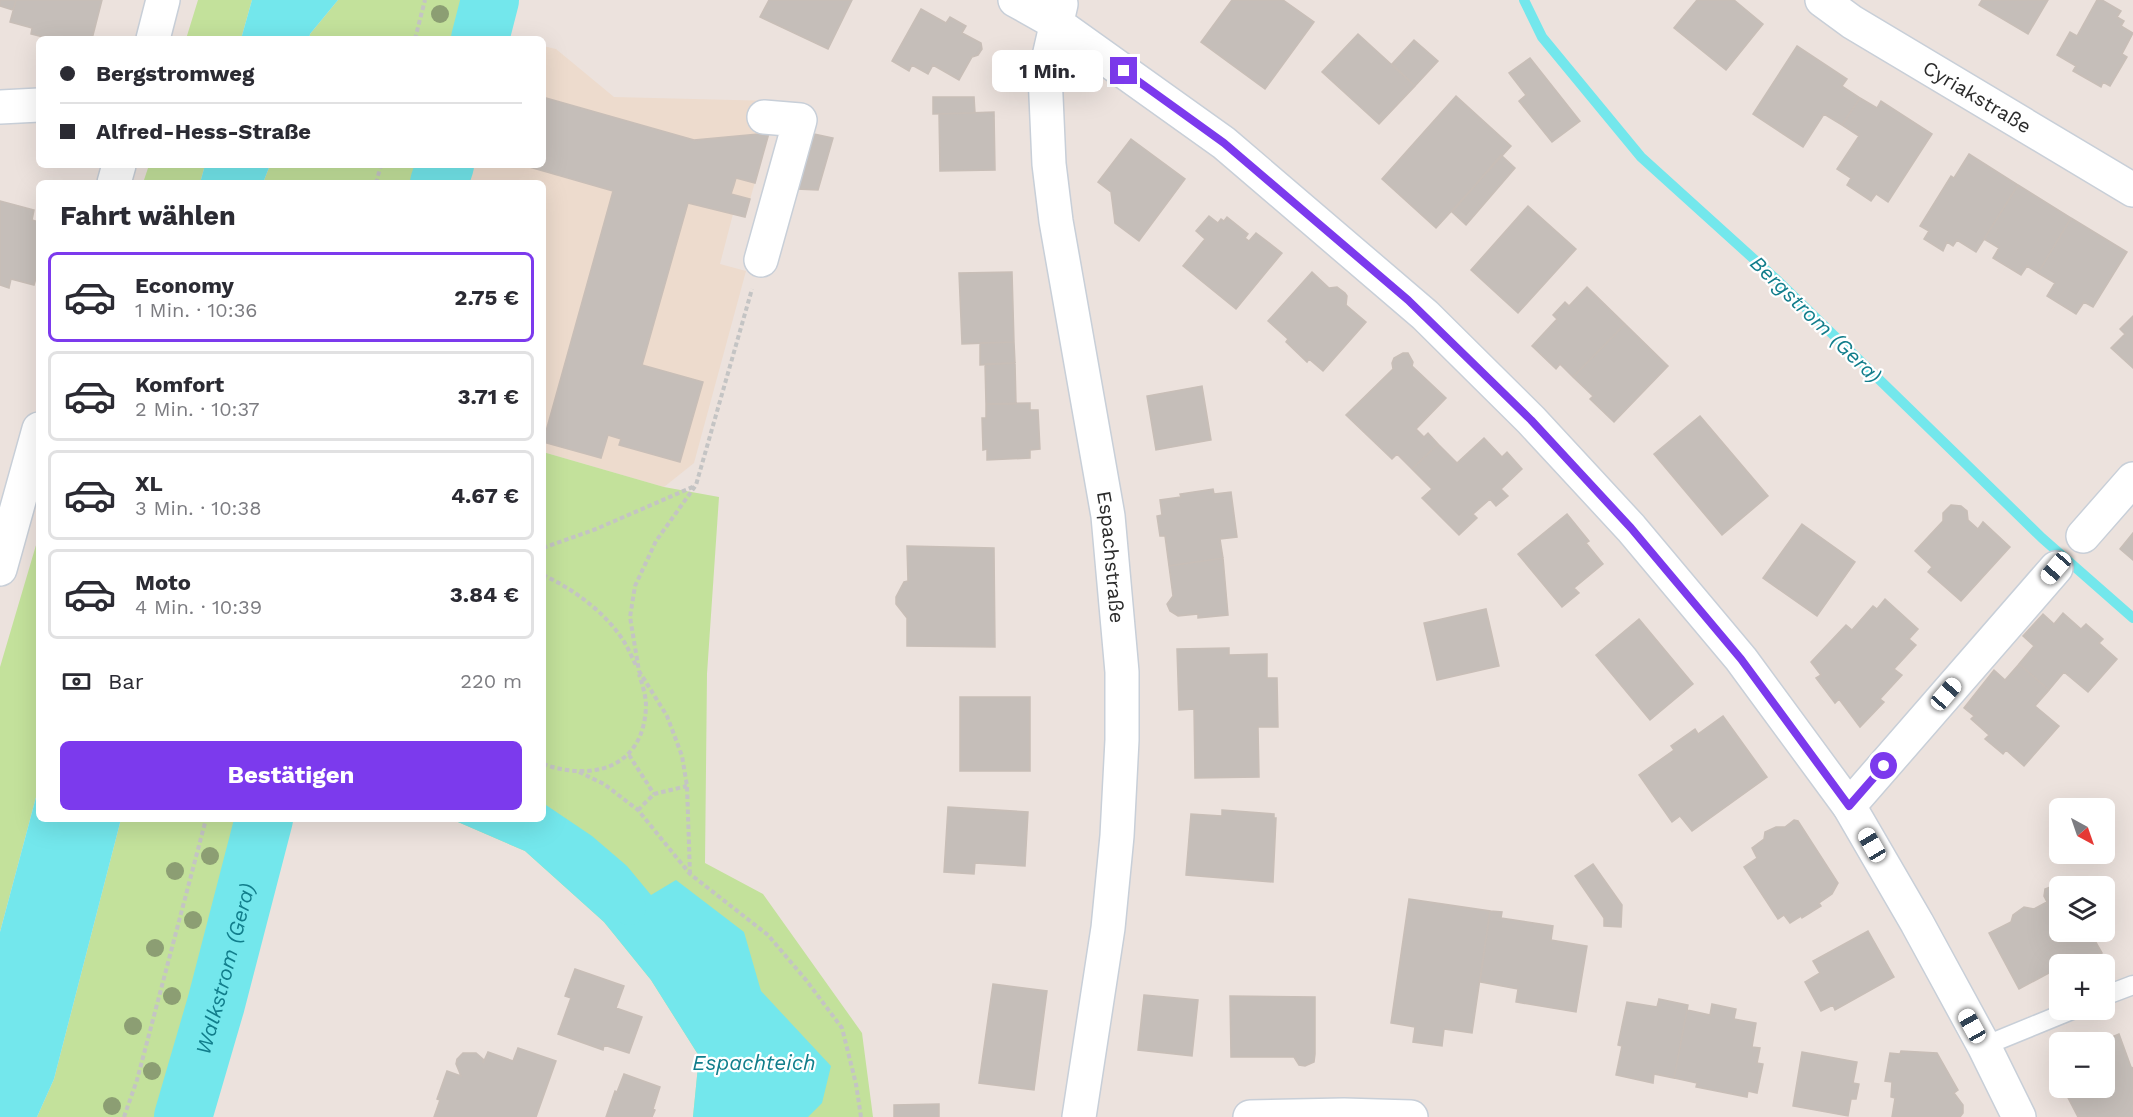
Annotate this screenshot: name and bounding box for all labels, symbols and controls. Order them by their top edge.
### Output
callout: 1 Min. [992,50,1103,92]
street label: Cyriakstraße [1919,55,2036,138]
route end [1110,57,1137,84]
text: 1 Min. [1019,59,1076,83]
text: Bergstromweg [96,61,254,86]
text: Alfred-Hess-Straße [96,119,311,144]
text: Fahrt wählen [60,200,236,232]
water label: Bergstrom (Gera) [1745,250,1887,388]
icon: car [63,270,117,324]
text: Economy [135,273,234,298]
text: 2.75 € [454,285,519,310]
text: 1 Min. · 10:36 [135,298,257,322]
icon: car [63,369,117,423]
text: Komfort [135,372,224,397]
text: 3.71 € [457,384,519,409]
text: 2 Min. · 10:37 [135,397,260,421]
icon: car [63,468,117,522]
text: XL [135,471,163,496]
text: 4.67 € [451,483,519,508]
street label: Espachstraße [1092,489,1130,624]
text: 3 Min. · 10:38 [135,496,261,520]
car [2037,549,2075,587]
icon: car [63,567,117,621]
text: Moto [135,570,191,595]
text: 3.84 € [450,582,519,607]
text: 4 Min. · 10:39 [135,595,262,619]
icon: cash [60,665,93,698]
text: Bar [108,669,144,694]
text: 220 m [460,669,522,693]
car [1927,675,1965,713]
button: Bestätigen [60,741,522,810]
route start [1870,752,1897,779]
north arrow [2049,798,2115,864]
map controls [2049,798,2115,1098]
car [1855,825,1889,865]
button: layers [2049,876,2115,942]
water label: Walkstrom (Gera) [189,880,259,1057]
button: + [2049,954,2115,1020]
car [1955,1006,1989,1046]
button: − [2049,1032,2115,1098]
water label: Espachteich [692,1050,816,1075]

